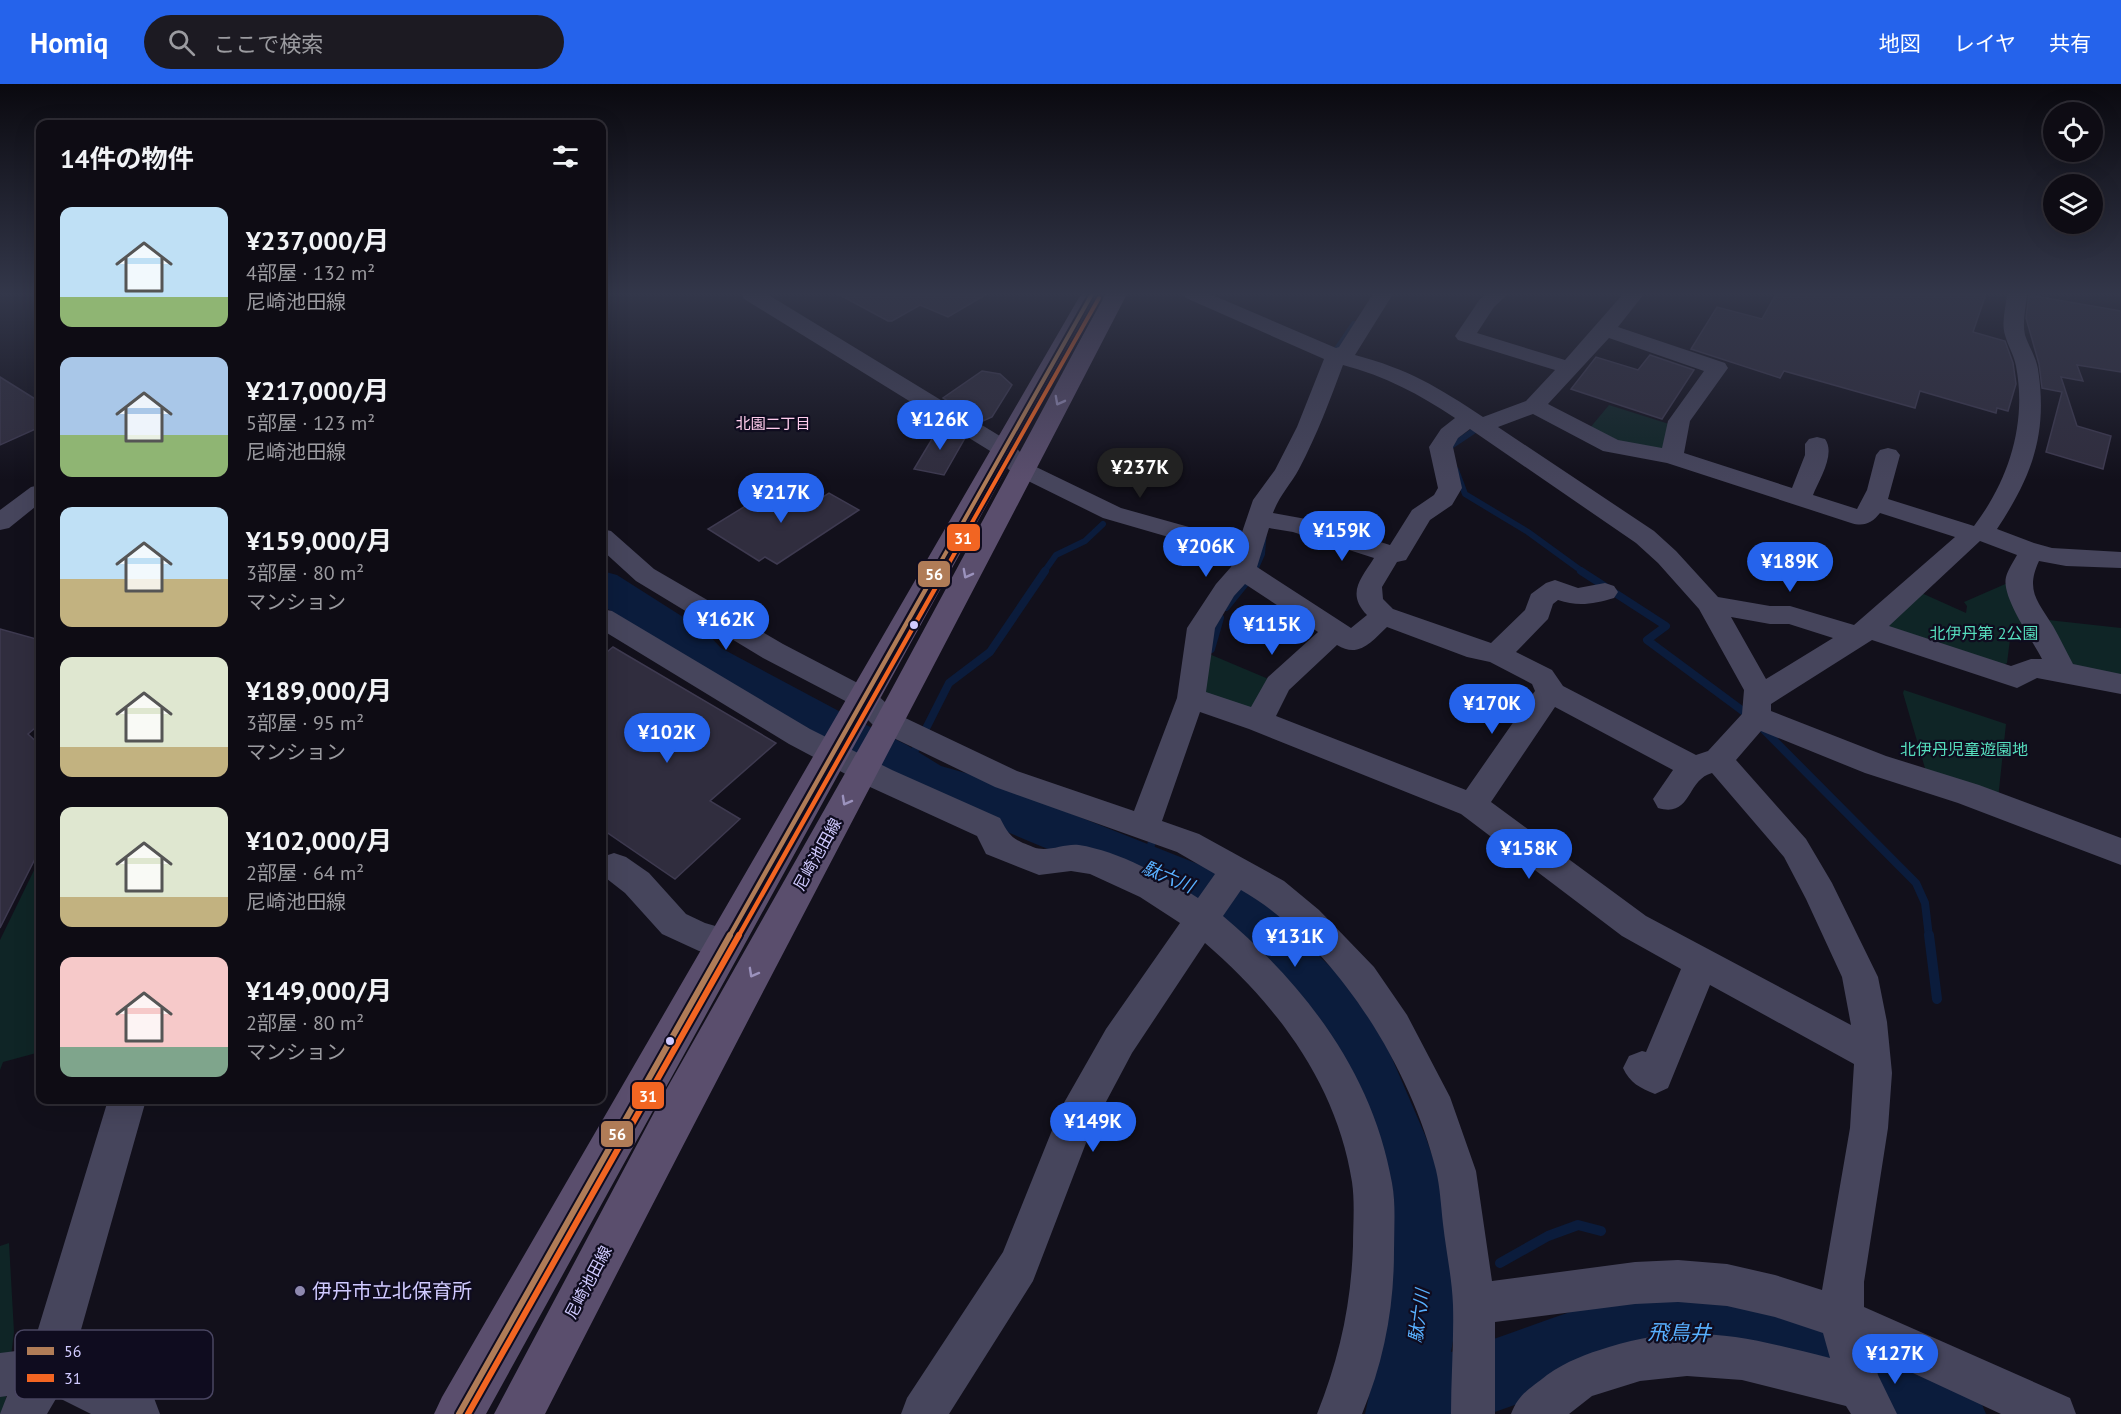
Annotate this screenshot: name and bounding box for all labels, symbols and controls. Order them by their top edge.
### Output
search box [144,15,564,69]
text: Homiq [30,24,108,61]
icon: search [165,26,198,59]
text: ここで検索 [213,30,323,58]
text: 地図 [1879,30,1921,57]
text: レイヤ [1954,30,2016,57]
text: 共有 [2049,30,2091,57]
map controls [2043,102,2103,234]
button: locate [2043,102,2103,162]
icon: filters [549,140,582,173]
text: 14件の物件 [60,142,193,175]
button: layers [2043,174,2103,234]
text: ¥237,000/月 [246,224,389,257]
icon: home [108,231,180,303]
text: 4部屋 · 132 m² [246,260,375,286]
text: 尼崎池田線 [246,289,346,315]
text: ¥217,000/月 [246,374,389,407]
icon: home [108,381,180,453]
one-way arrow [1055,395,1066,406]
pin: ¥126K [898,400,982,451]
text: ¥126K [911,406,969,432]
text: 5部屋 · 123 m² [246,410,375,436]
district label: 北園二丁目 [735,414,811,433]
text: 尼崎池田線 [246,439,346,465]
pin: ¥237K [1098,448,1182,499]
text: ¥237K [1111,454,1169,480]
pin: ¥217K [739,473,823,524]
text: ¥217K [752,479,810,505]
pin: ¥159K [1300,511,1384,562]
text: ¥159K [1313,517,1371,543]
line badge: 31 [946,523,981,552]
text: ¥159,000/月 [246,524,392,557]
pin: ¥206K [1164,527,1248,578]
text: 31 [954,528,972,548]
icon: home [108,531,180,603]
text: ¥206K [1177,533,1235,559]
pin: ¥189K [1748,542,1832,593]
text: ¥189K [1761,548,1819,574]
text: 3部屋 · 80 m² [246,560,364,586]
line badge: 56 [917,560,951,588]
text: 56 [925,564,943,584]
one-way arrow [963,567,975,578]
text: マンション [246,589,346,615]
pin: ¥162K [684,600,768,651]
pin: ¥115K [1230,605,1314,656]
text: ¥162K [697,606,755,632]
text: ¥115K [1243,611,1301,637]
unlabelled marker [908,619,920,631]
park label: 北伊丹第 2公園 [1930,623,2039,643]
text: ¥189,000/月 [246,674,392,707]
icon: home [108,681,180,753]
pin: ¥170K [1450,684,1534,735]
text: ¥170K [1463,690,1521,716]
text: 3部屋 · 95 m² [246,710,364,736]
pin: ¥102K [625,713,709,764]
text: ¥102K [638,719,696,745]
text: マンション [246,739,346,765]
park label: 北伊丹児童遊園地 [1900,739,2028,759]
one-way arrow [842,795,853,806]
street label: 尼崎池田線 [789,814,845,894]
text: ¥102,000/月 [246,824,392,857]
pin: ¥158K [1487,829,1571,880]
icon: home [108,831,180,903]
text: ¥158K [1500,835,1558,861]
water label: 駄六川 [1139,855,1199,898]
text: 2部屋 · 64 m² [246,860,364,886]
text: 尼崎池田線 [246,889,346,915]
pin: ¥131K [1253,917,1337,968]
text: ¥131K [1266,923,1324,949]
one-way arrow [749,966,760,977]
text: ¥149,000/月 [246,974,392,1007]
icon: home [108,981,180,1053]
text: 2部屋 · 80 m² [246,1010,364,1036]
unlabelled marker [664,1035,676,1047]
text: マンション [246,1039,346,1065]
line badge: 31 [631,1081,665,1110]
text: 31 [639,1086,657,1106]
pin: ¥149K [1051,1102,1135,1153]
text: ¥149K [1064,1108,1122,1134]
line badge: 56 [600,1120,634,1148]
text: 56 [608,1124,626,1144]
street label: 尼崎池田線 [560,1242,616,1322]
place label: 伊丹市立北保育所 [312,1278,472,1304]
marker: 伊丹市立北保育所 [293,1284,307,1298]
water label: 駄六川 [1403,1286,1434,1344]
water label: 飛鳥井 [1647,1318,1713,1347]
legend [15,1330,213,1399]
pin: ¥127K [1853,1334,1937,1385]
text: ¥127K [1866,1340,1924,1366]
text: 56 [64,1341,81,1361]
text: 31 [64,1368,81,1388]

